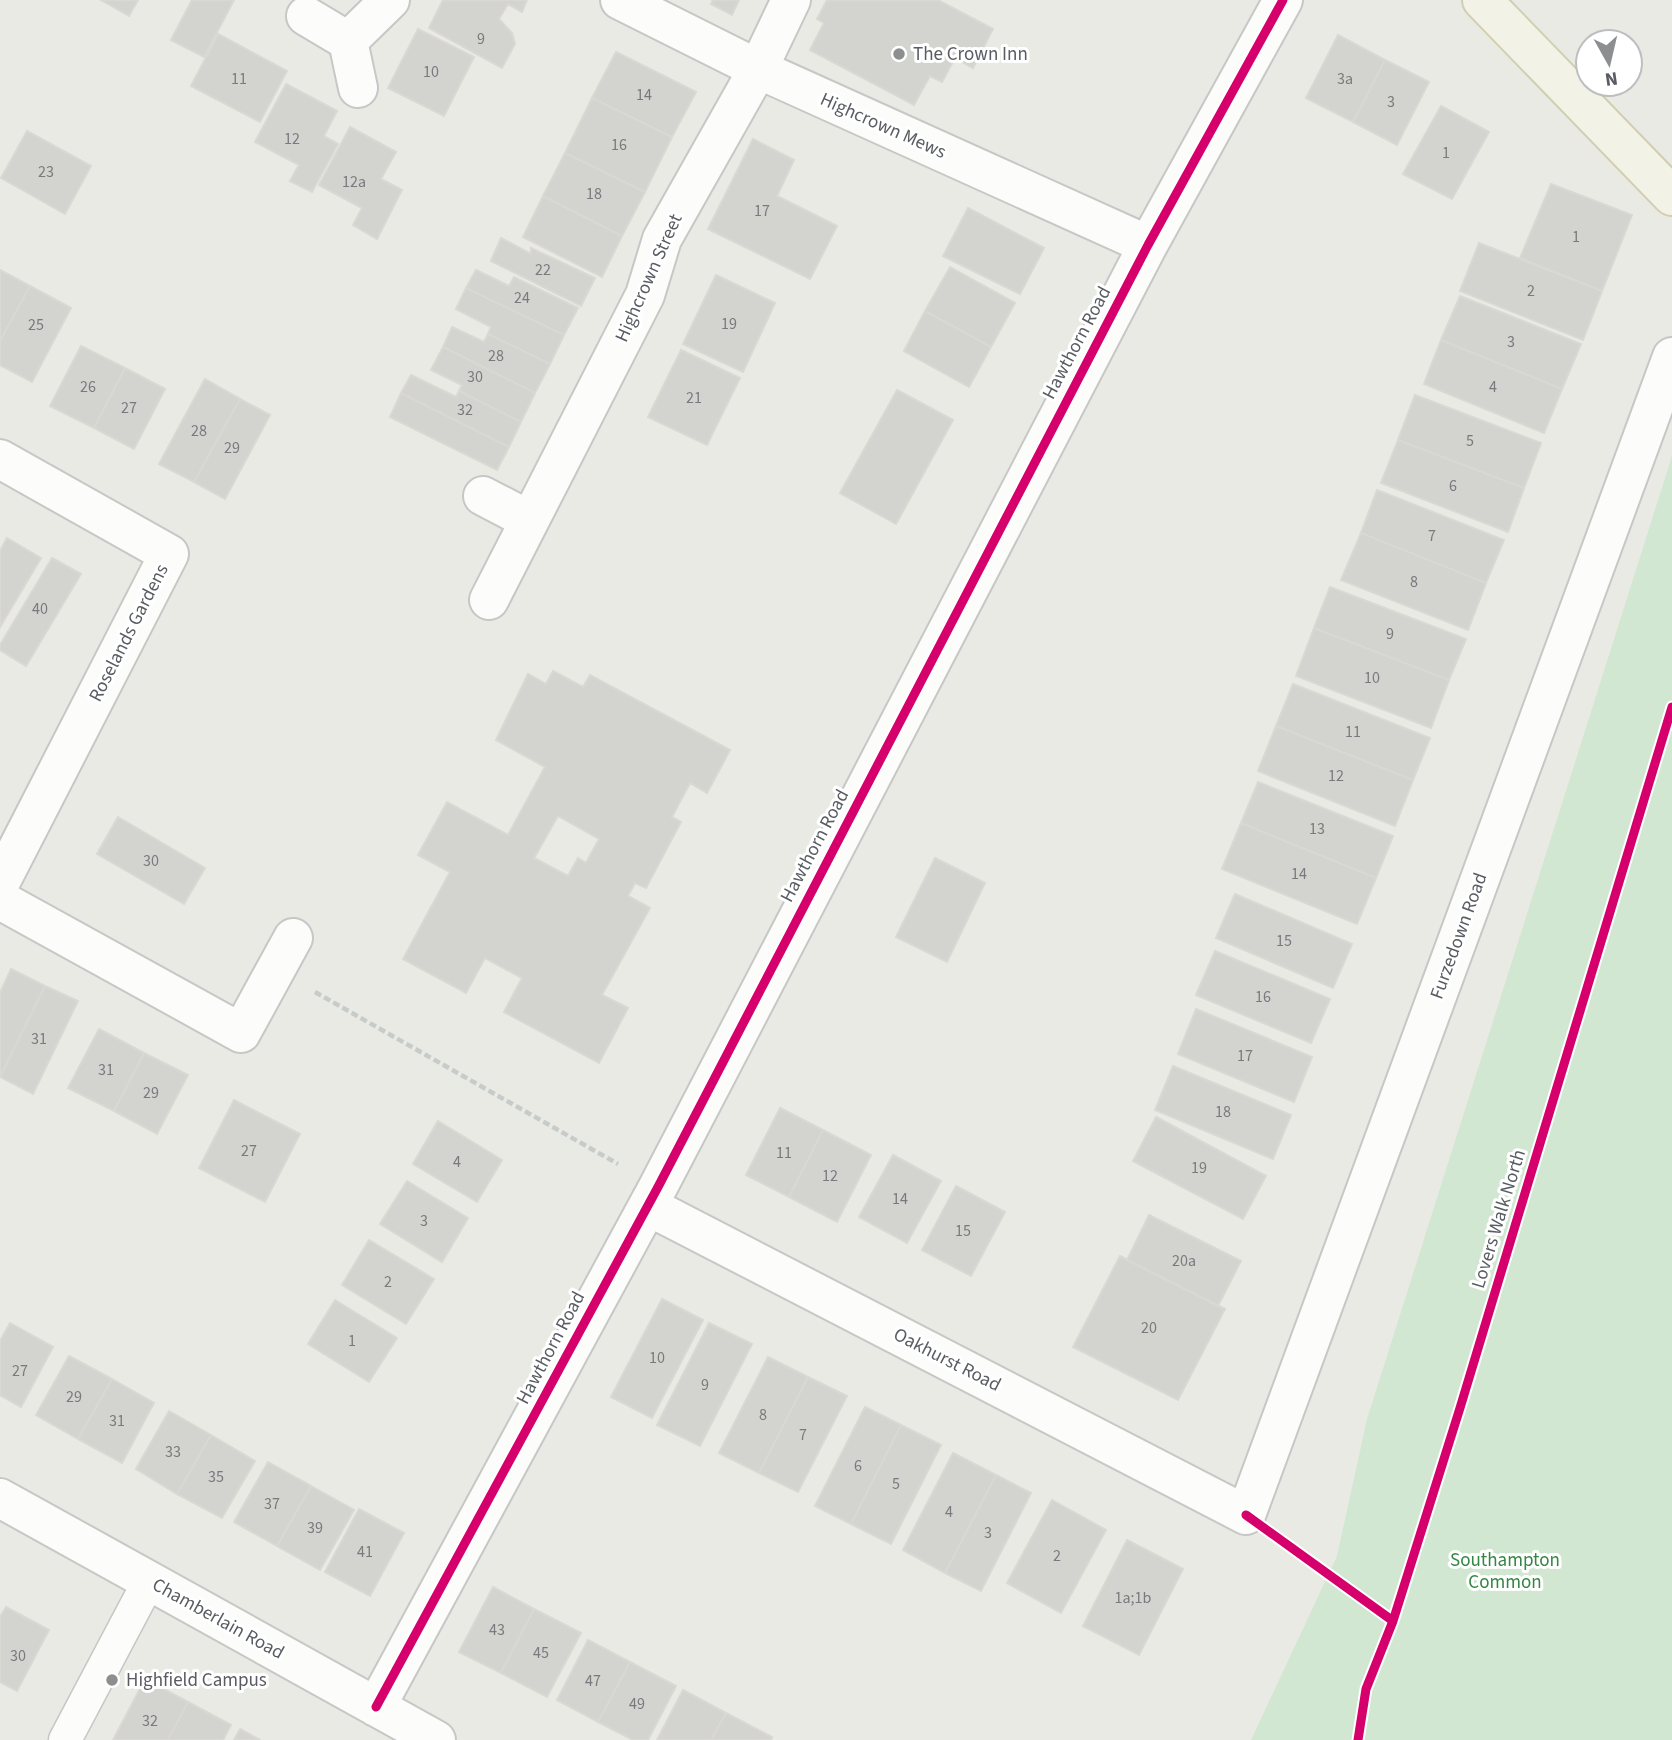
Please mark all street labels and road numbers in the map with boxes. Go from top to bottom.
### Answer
street label: Highcrown Mews [816,86,950,166]
street label: Highcrown Street [609,209,690,346]
street label: Hawthorn Road [1036,282,1118,404]
street label: Roselands Gardens [83,559,175,707]
street label: Hawthorn Road [774,785,856,907]
street label: Furzedown Road [1424,869,1494,1003]
street label: Lovers Walk North [1465,1146,1533,1292]
street label: Hawthorn Road [510,1287,592,1409]
street label: Oakhurst Road [889,1321,1005,1399]
street label: Chamberlain Road [147,1572,289,1666]

